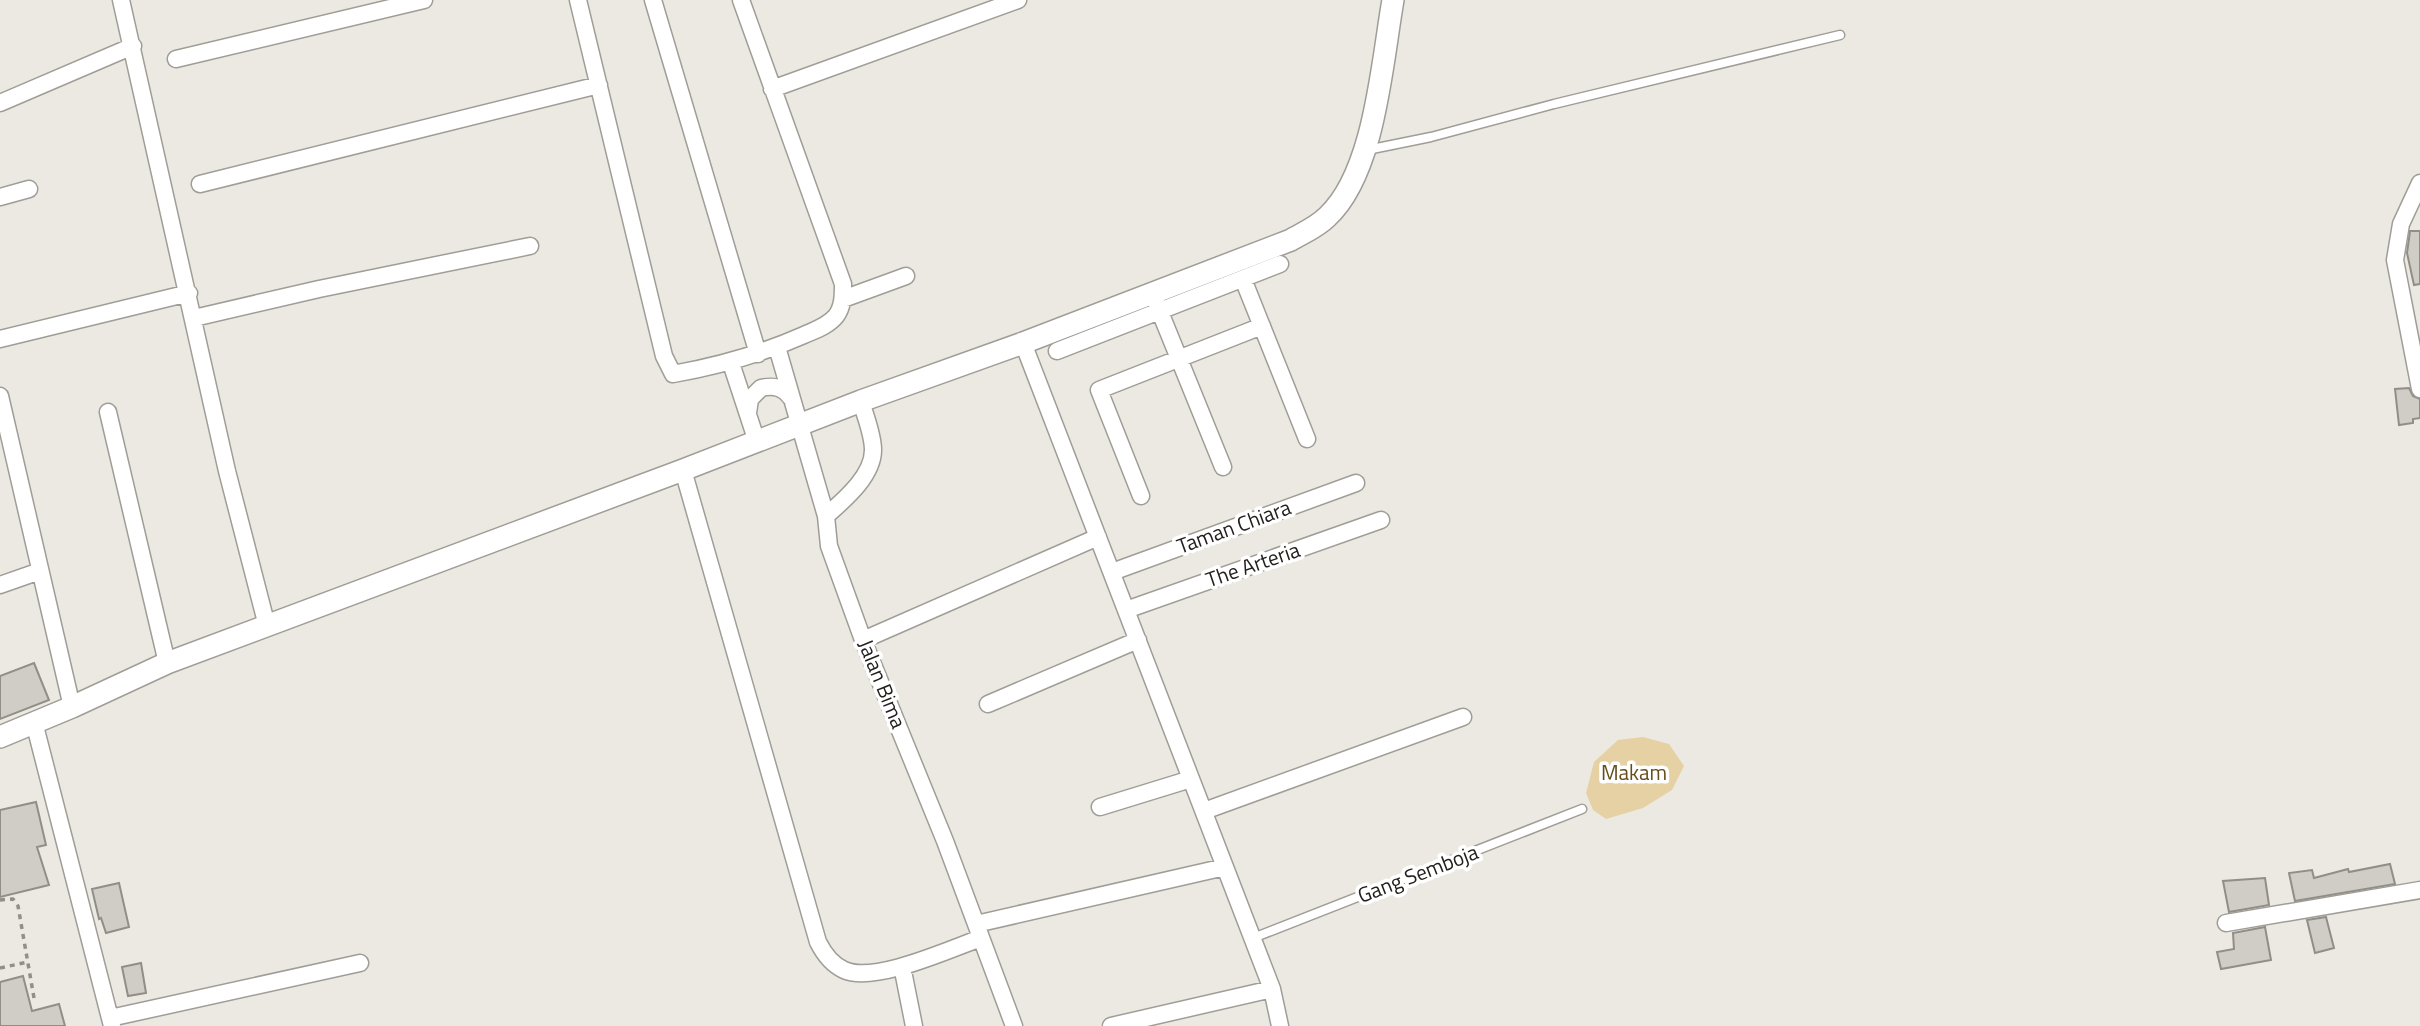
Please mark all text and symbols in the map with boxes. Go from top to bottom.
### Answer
street label: Taman Chiara [1172,490,1296,561]
street label: The Arteria [1201,533,1305,595]
street label: Jalan Bima [851,634,915,733]
park label: Makam [1601,756,1667,788]
street label: Gang Semboja [1353,835,1483,911]

